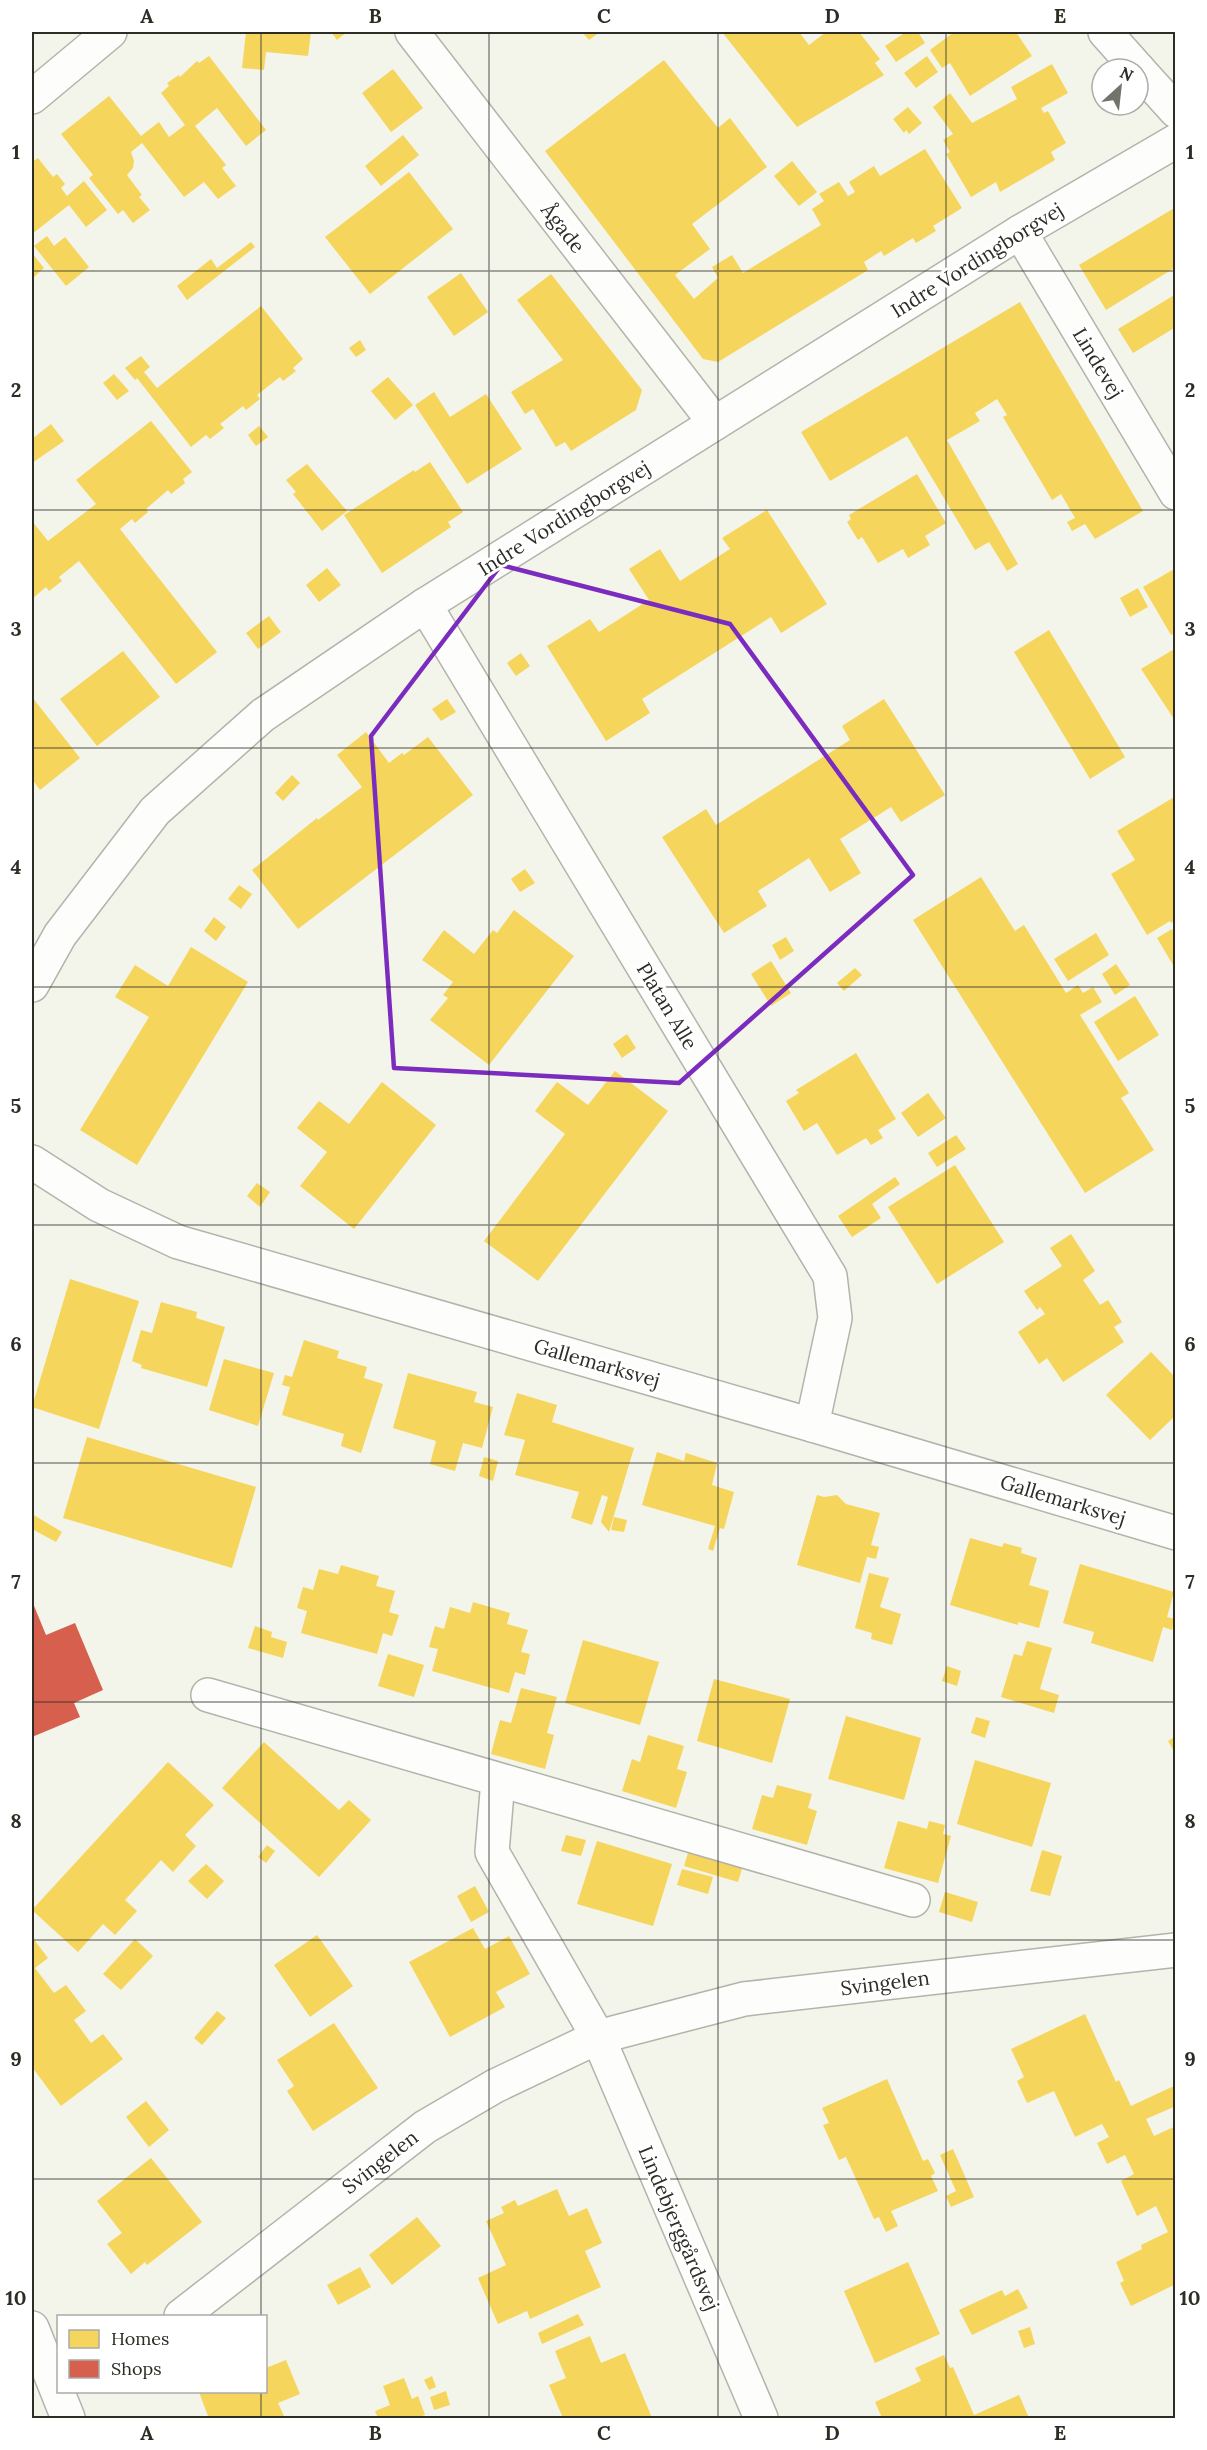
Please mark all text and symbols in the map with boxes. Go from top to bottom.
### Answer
text: A [140,3,154,28]
text: B [368,3,382,28]
text: C [597,3,611,28]
text: D [824,3,840,28]
text: E [1054,3,1066,28]
north arrow [1090,57,1150,117]
text: N [1117,62,1137,85]
text: 1 [12,139,20,164]
text: 1 [1186,139,1194,164]
street label: Indre Vordingborgvej [886,196,1067,323]
street label: Ågade [535,197,591,258]
street label: Lindevej [1068,323,1129,403]
text: 2 [11,377,21,402]
text: 2 [1185,377,1195,402]
street label: Indre Vordingborgvej [473,454,654,581]
text: 3 [10,616,22,641]
text: 3 [1184,616,1196,641]
text: 4 [11,854,22,879]
text: 4 [1185,854,1196,879]
street label: Platan Alle [632,958,703,1054]
text: 5 [11,1093,22,1118]
text: 5 [1185,1093,1196,1118]
text: 6 [10,1331,22,1356]
text: 6 [1184,1331,1196,1356]
street label: Gallemarksvej [531,1333,663,1392]
street label: Gallemarksvej [997,1469,1129,1530]
text: 7 [11,1569,21,1594]
text: 7 [1185,1569,1195,1594]
text: 8 [10,1808,22,1833]
text: 8 [1184,1808,1196,1833]
street label: Svingelen [839,1965,931,2000]
text: 9 [10,2046,22,2071]
text: 9 [1184,2046,1196,2071]
street label: Svingelen [337,2124,423,2199]
street label: Lindebjerggårdsvej [633,2142,725,2314]
text: 10 [6,2285,26,2310]
text: 10 [1180,2285,1200,2310]
legend [57,2315,267,2393]
text: Homes [111,2327,169,2350]
text: Shops [111,2357,162,2380]
text: A [140,2420,154,2445]
text: B [368,2420,382,2445]
text: C [597,2420,611,2445]
text: D [824,2420,840,2445]
text: E [1054,2420,1066,2445]

